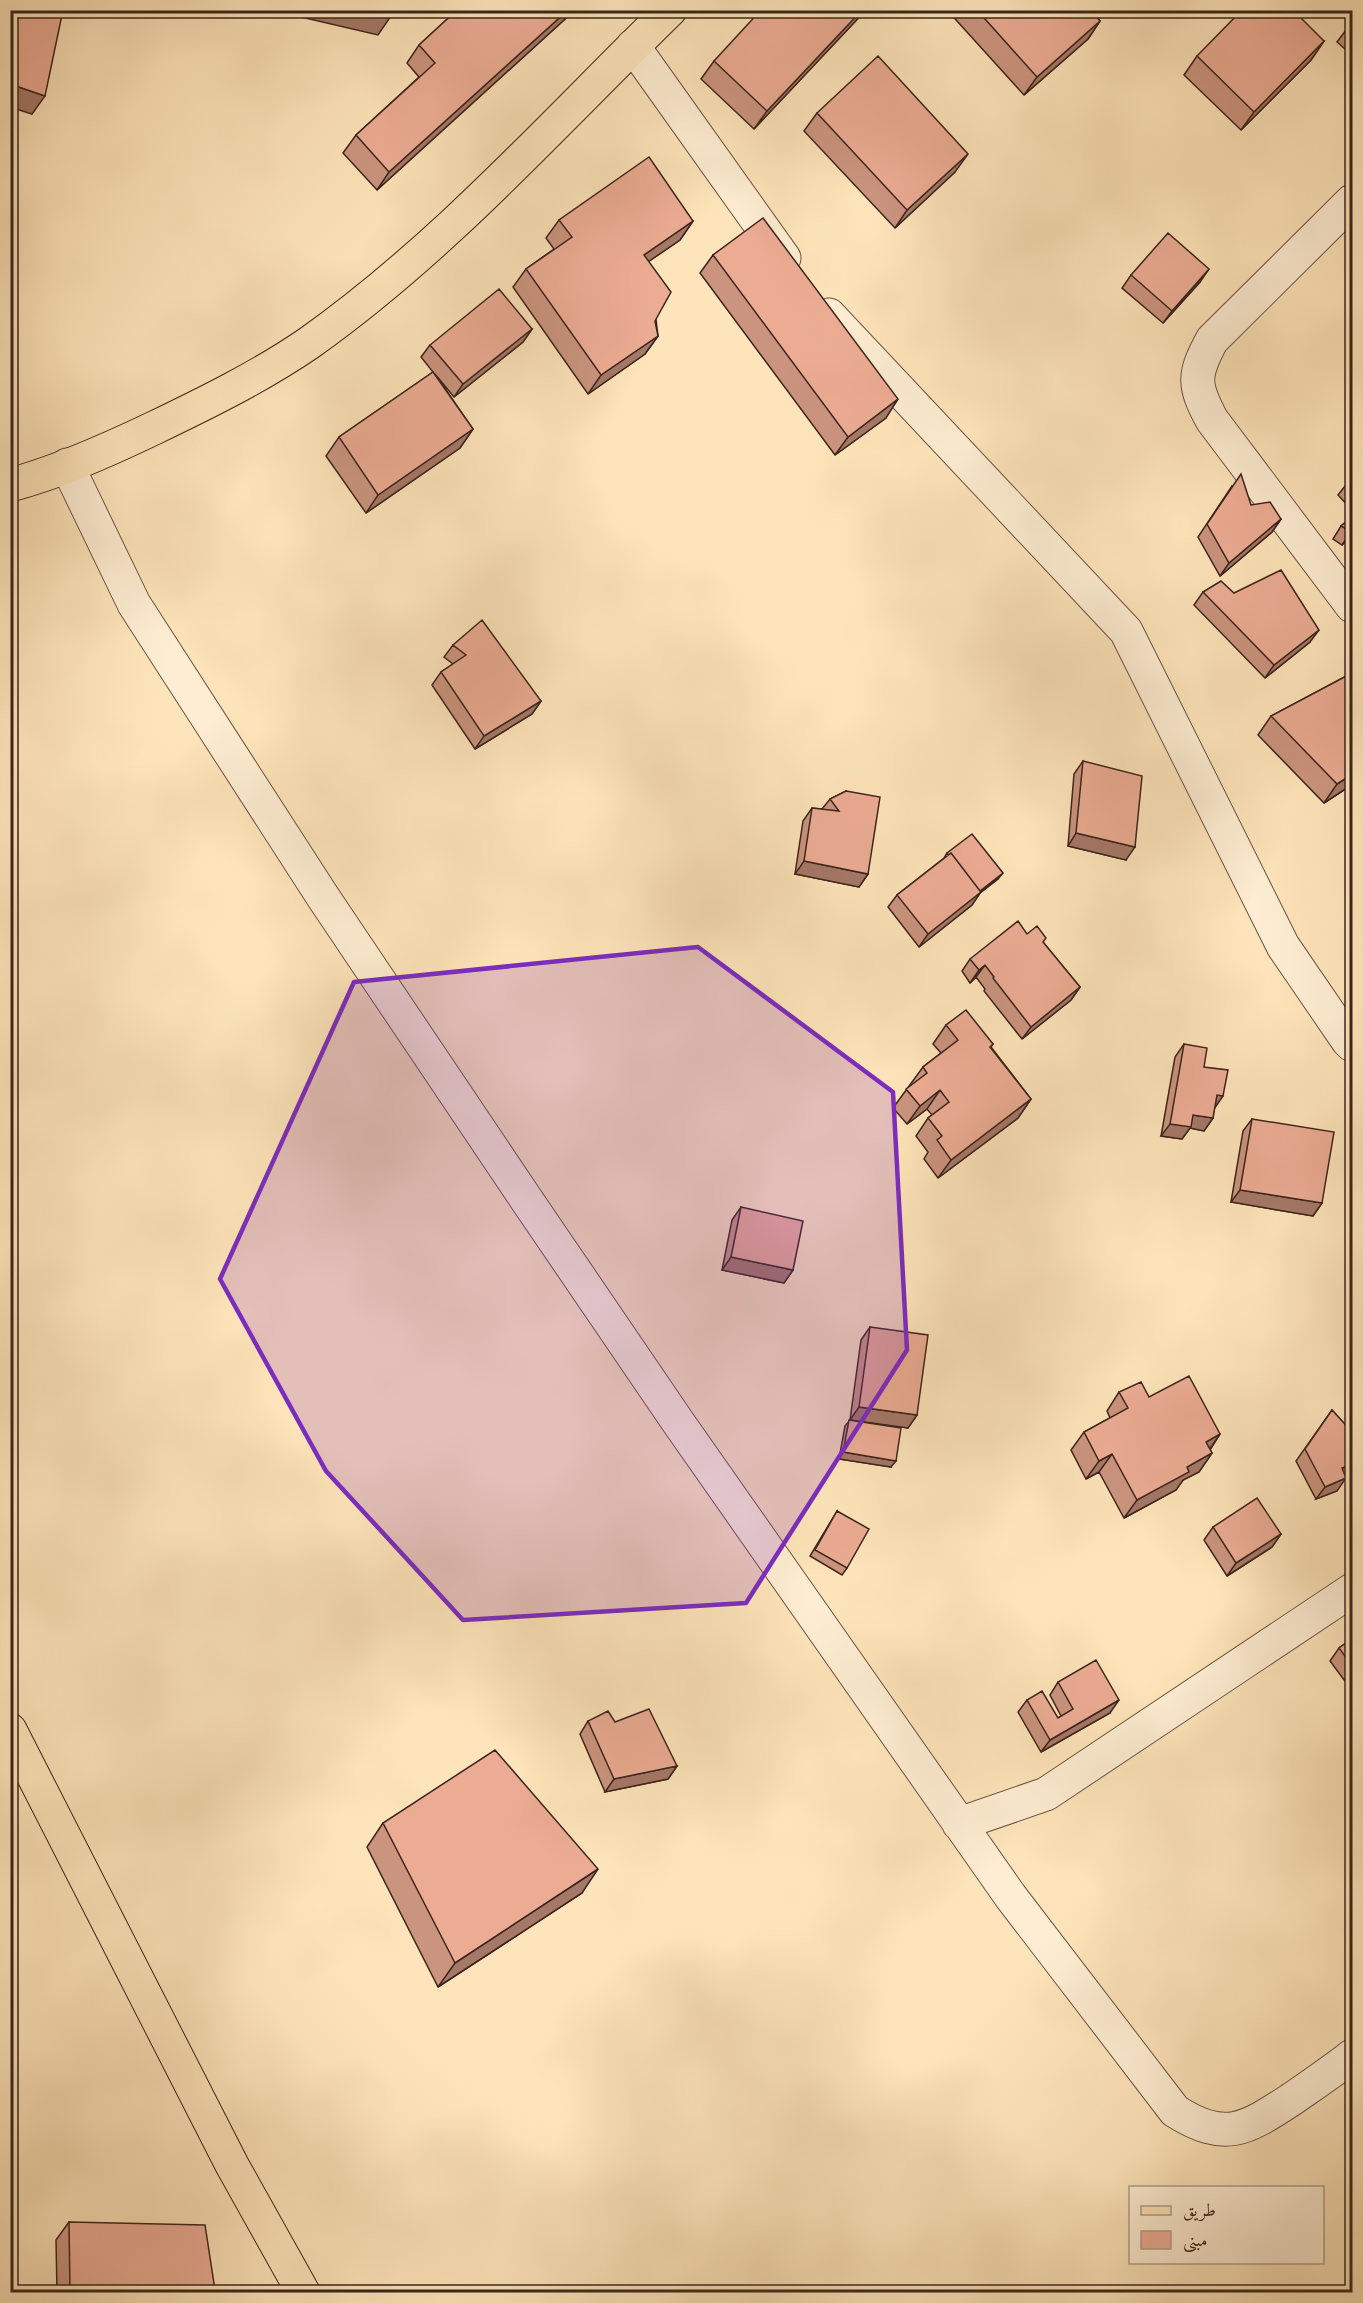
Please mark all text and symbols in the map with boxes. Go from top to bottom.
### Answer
legend [1129,2186,1324,2264]
text: طريق [1183,2199,1216,2224]
text: مبنى [1183,2229,1208,2254]

